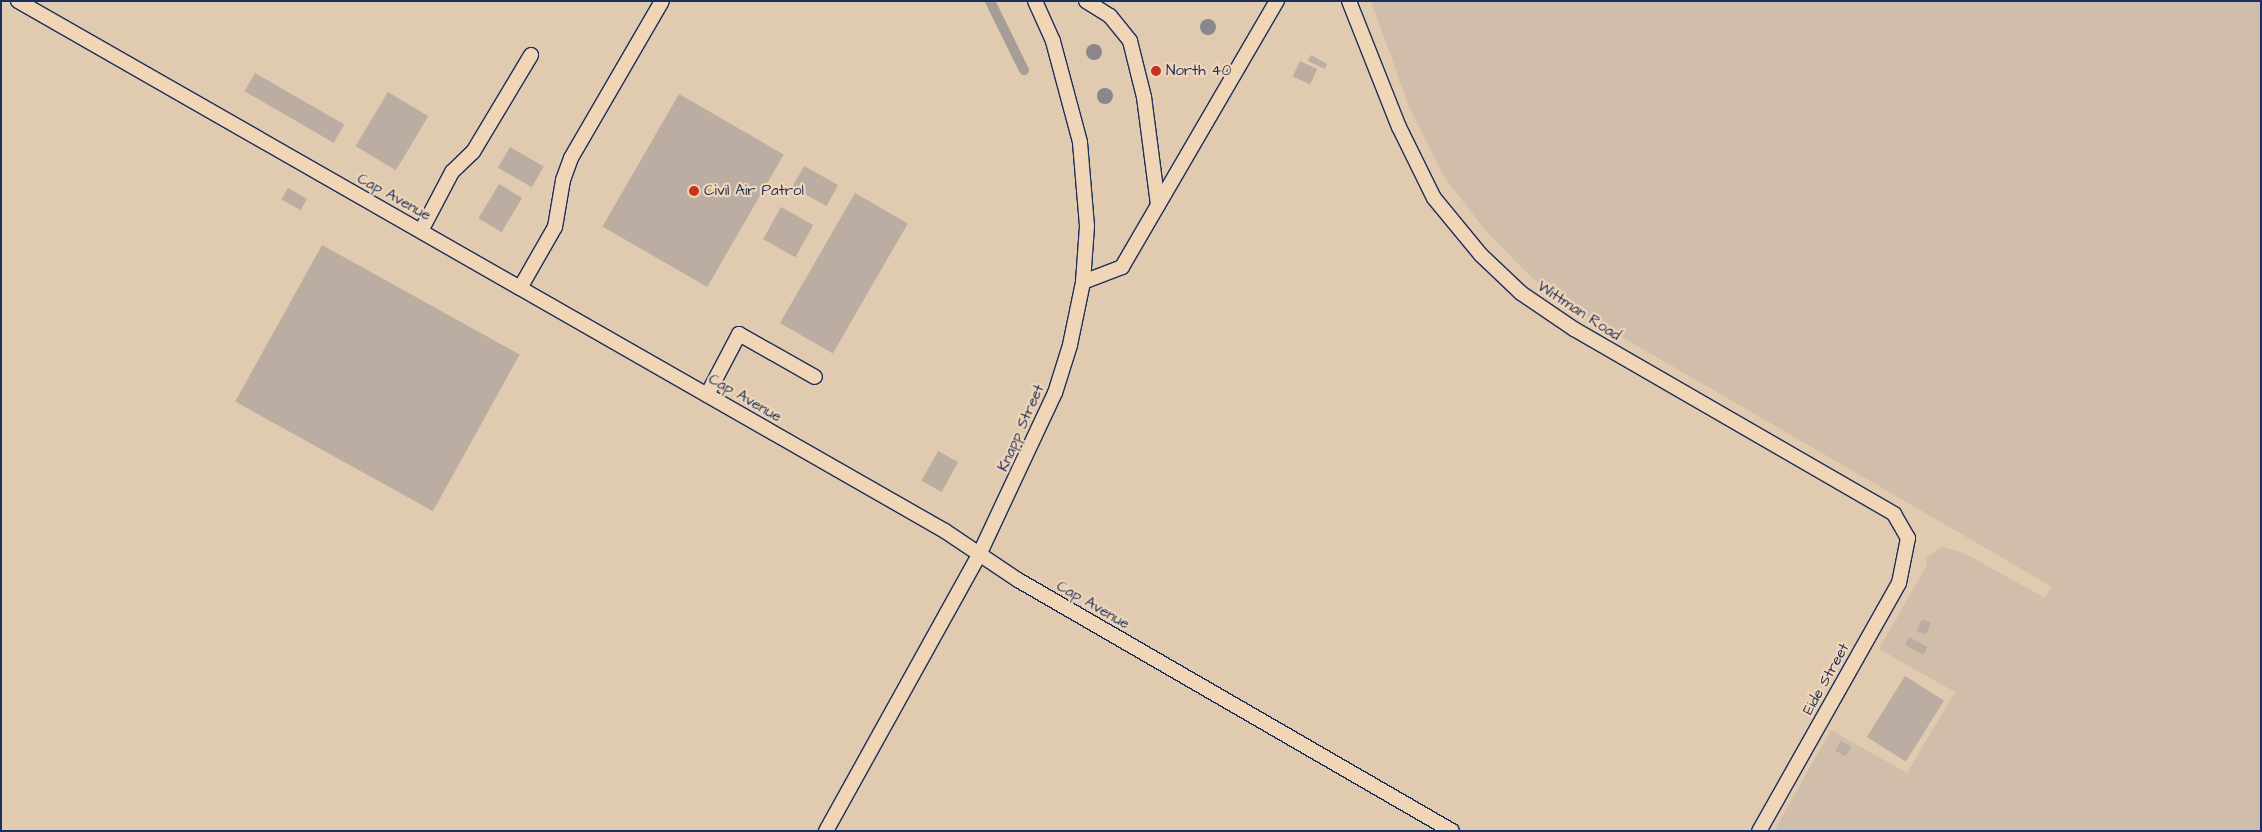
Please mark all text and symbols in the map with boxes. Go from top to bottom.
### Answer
place label: North 40 [1166,62,1231,80]
marker: North 40 [1150,65,1162,77]
street label: Cap Avenue [354,169,434,225]
place label: Civil Air Patrol [704,182,804,200]
marker: Civil Air Patrol [688,185,700,197]
street label: Wittman Road [1534,277,1624,345]
street label: Cap Avenue [705,370,785,426]
street label: Knapp Street [994,382,1048,474]
street label: Cap Avenue [1053,577,1133,633]
street label: Eide Street [1799,640,1853,718]

